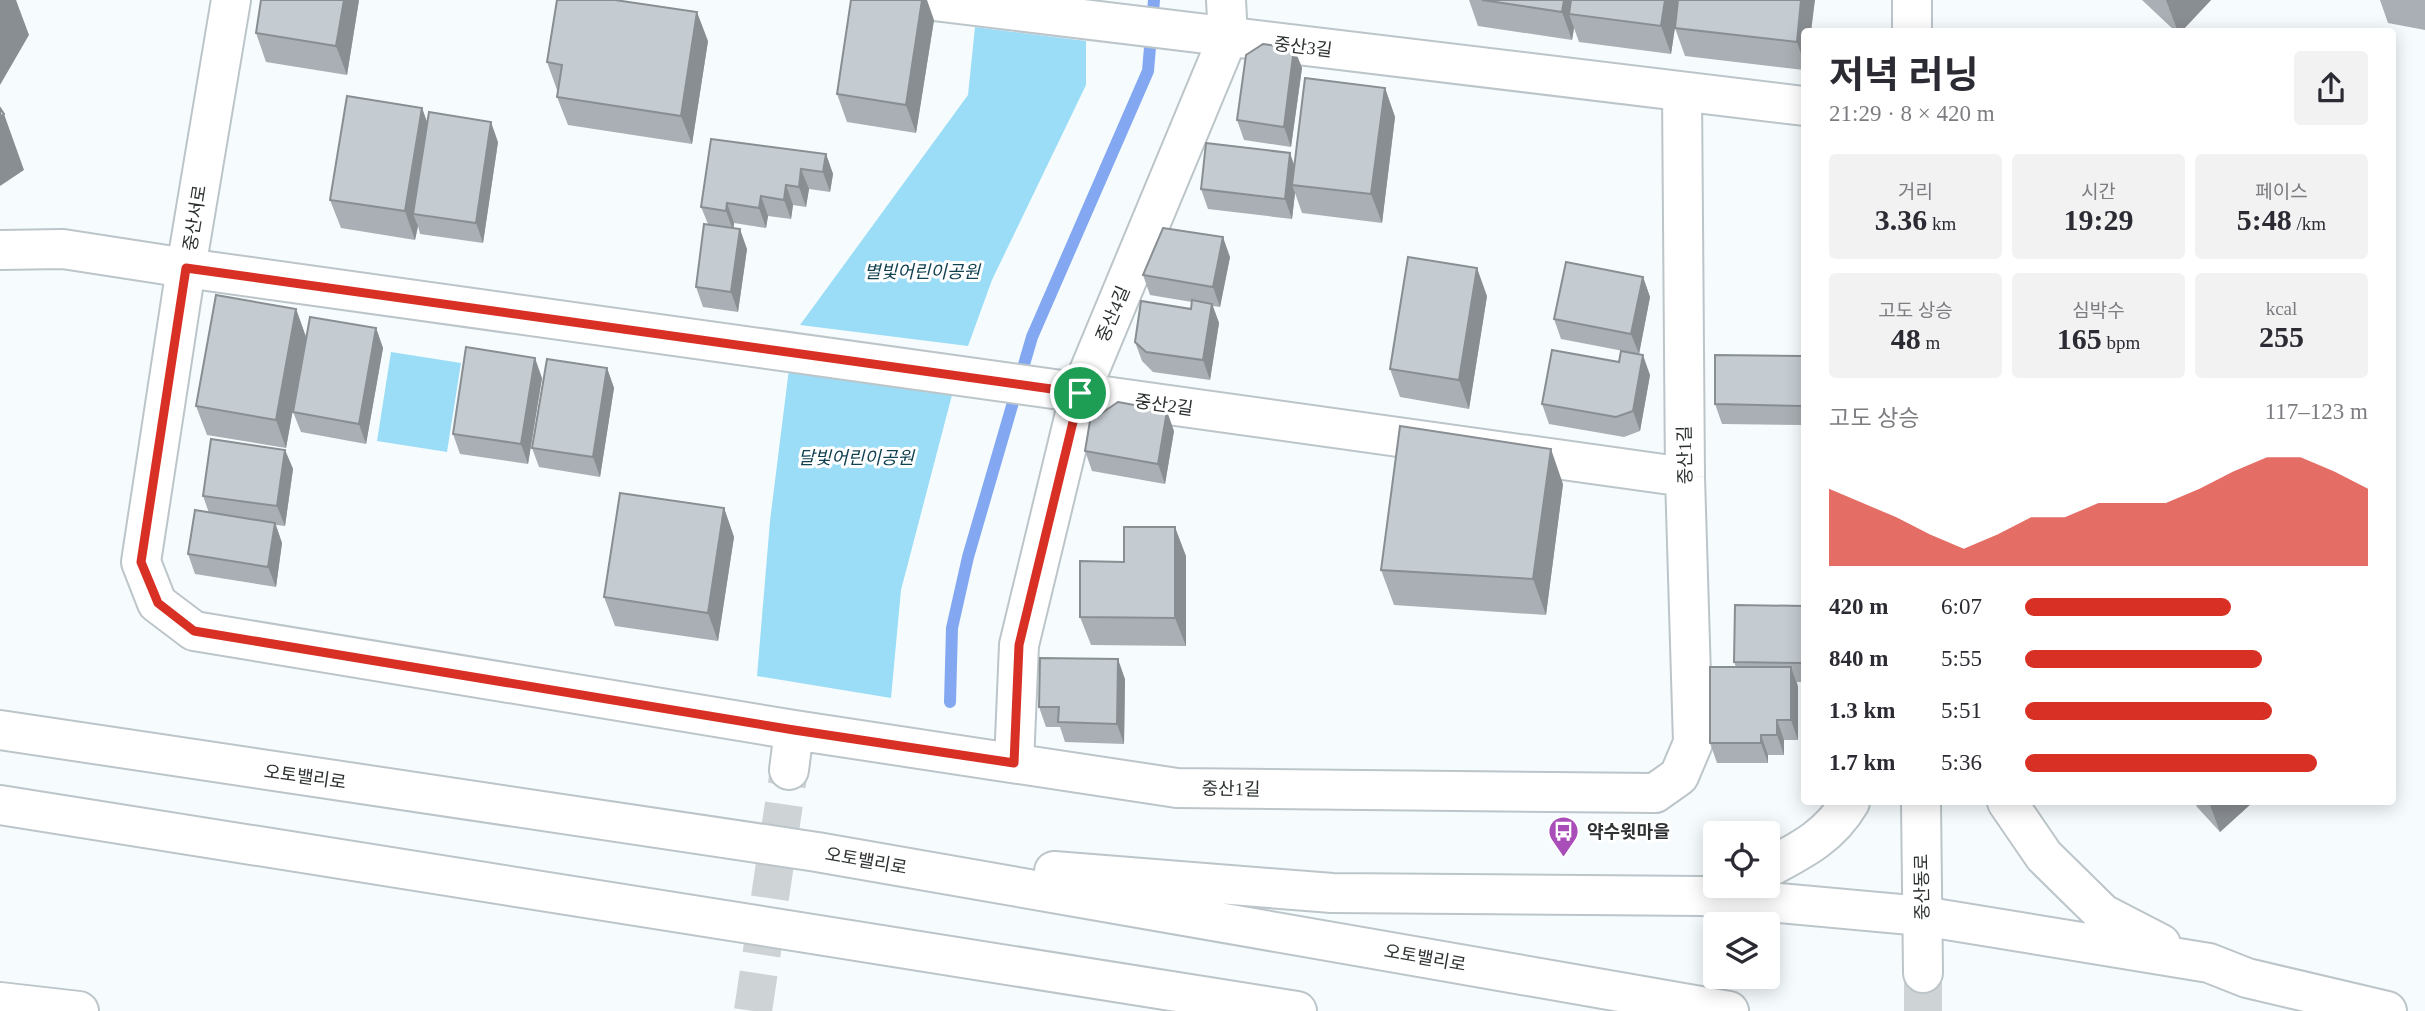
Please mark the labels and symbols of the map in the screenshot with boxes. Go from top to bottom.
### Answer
street label: 중산3길 [1273,33,1333,61]
street label: 중산서로 [180,184,210,252]
park label: 별빛어린이공원 [864,262,981,282]
street label: 중산4길 [1092,283,1134,345]
pin [1050,363,1110,423]
street label: 중산2길 [1134,391,1194,419]
street label: 중산1길 [1674,425,1696,485]
park label: 달빛어린이공원 [798,448,915,468]
street label: 오토밸리로 [263,761,347,793]
street label: 중산1길 [1201,778,1261,800]
bus stop icon: 약수윗마을 [1547,815,1581,859]
place label: 약수윗마을 [1587,822,1670,842]
street label: 오토밸리로 [823,844,909,878]
street label: 중산동로 [1911,854,1933,920]
street label: 오토밸리로 [1382,941,1468,975]

